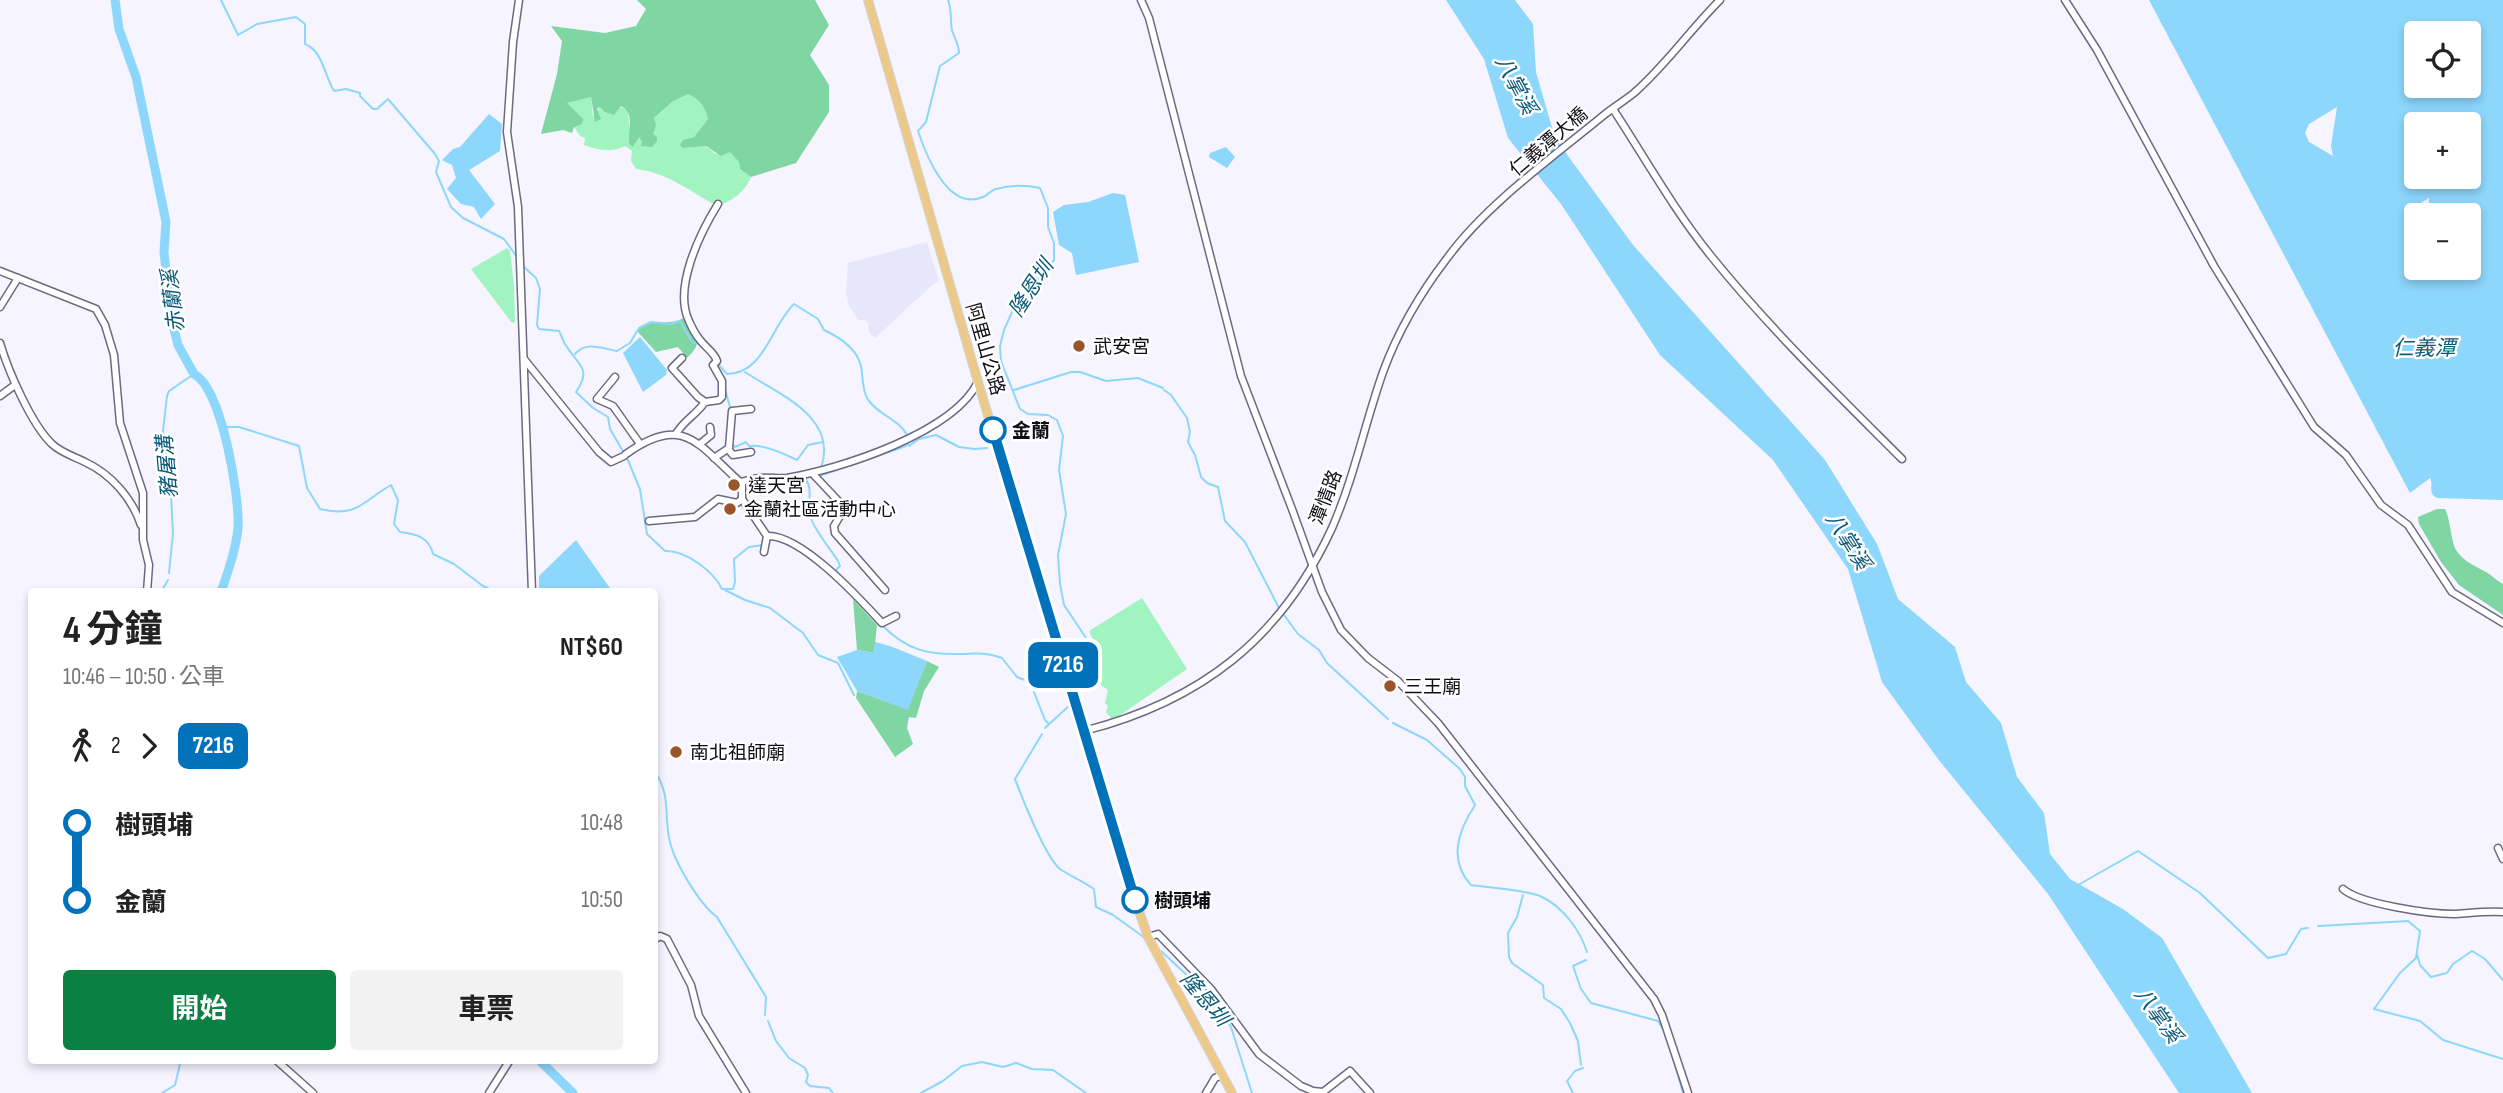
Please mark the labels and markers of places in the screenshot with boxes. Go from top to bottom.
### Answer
place label: 武安宮 [1093,336,1150,359]
marker: 武安宮 [1071,338,1087,354]
marker: 金蘭 [980,417,1006,443]
place label: 金蘭 [1012,420,1050,443]
place label: 達天宮 [748,475,805,498]
marker: 達天宮 [726,477,742,493]
place label: 金蘭社區活動中心 [744,499,896,522]
marker: 金蘭社區活動中心 [722,501,738,517]
place label: 三王廟 [1404,676,1461,699]
marker: 三王廟 [1382,678,1398,694]
place label: 南北祖師廟 [690,742,785,765]
marker: 南北祖師廟 [668,744,684,760]
marker: 樹頭埔 [1122,887,1148,913]
place label: 樹頭埔 [1154,890,1211,913]

